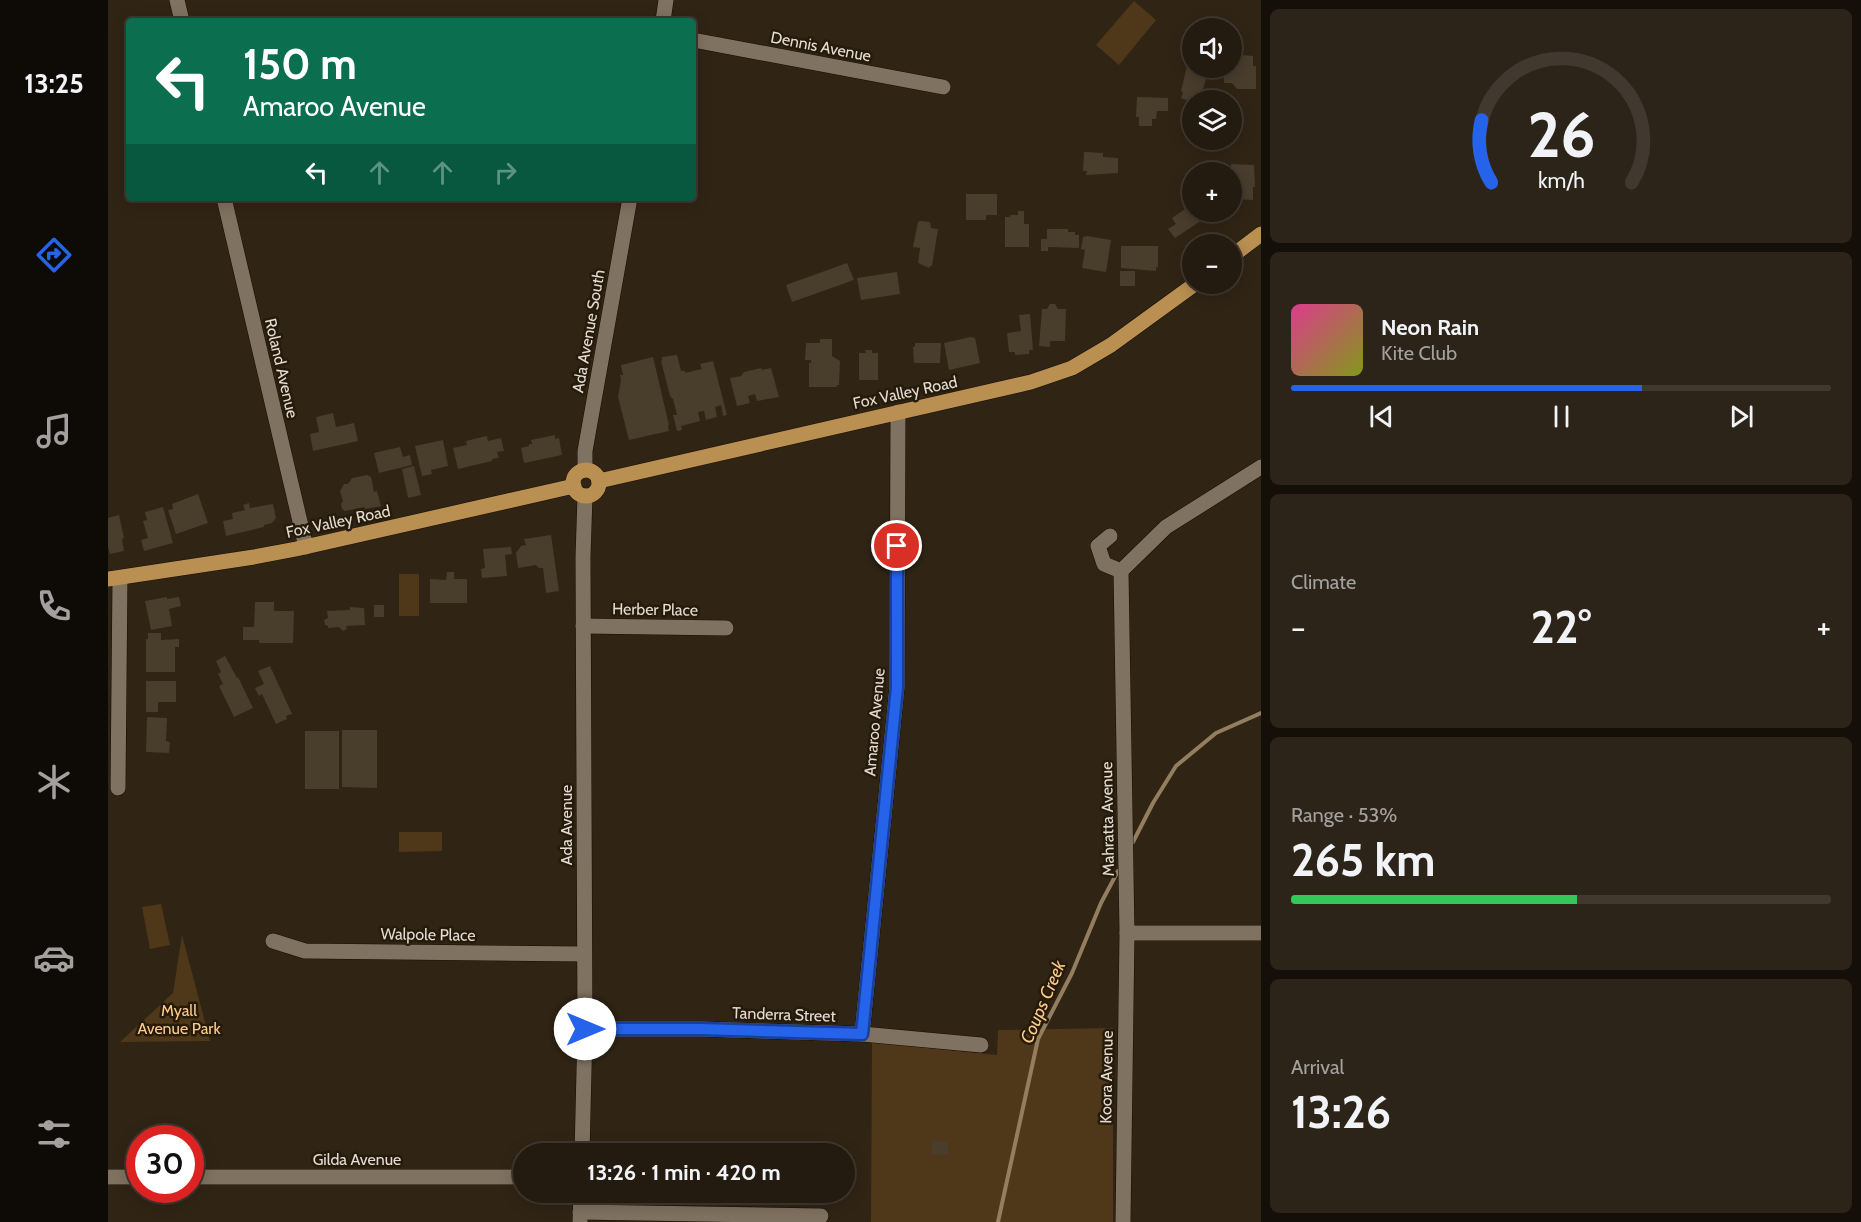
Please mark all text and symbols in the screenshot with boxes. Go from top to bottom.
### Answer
map controls [1182,18,1242,294]
button: sound [1182,18,1242,78]
street label: Dennis Avenue [769,27,873,66]
text: 150 m [243,38,357,90]
icon: left [144,42,222,120]
text: 13:25 [24,67,84,100]
text: Amaroo Avenue [243,90,426,123]
button: layers [1182,90,1242,150]
text: 26 [1527,97,1595,173]
icon: left [300,156,333,189]
icon: ahead [363,156,396,189]
icon: ahead [426,156,459,189]
icon: right [489,156,522,189]
button: + [1182,162,1242,222]
text: km/h [1538,167,1584,193]
icon: directions [33,234,75,276]
button: − [1182,234,1242,294]
street label: Ada Avenue South [568,268,609,394]
text: Neon Rain [1381,314,1479,341]
street label: Roland Avenue [261,316,302,420]
text: Kite Club [1381,341,1457,365]
street label: Fox Valley Road [851,372,959,413]
icon: previous [1365,400,1398,433]
icon: pause [1545,400,1578,433]
icon: next [1725,400,1758,433]
icon: music [33,410,75,452]
street label: Fox Valley Road [284,501,392,542]
pin [871,520,922,571]
icon: arrive [880,529,913,562]
text: Climate [1291,570,1356,594]
icon: phone [33,585,75,627]
street label: Herber Place [612,599,698,620]
text: 22° [1531,600,1591,654]
text: − [1291,607,1306,647]
text: + [1816,607,1831,647]
street label: Amaroo Avenue [860,667,889,777]
icon: climate [33,761,75,803]
street label: Mahratta Avenue [1097,762,1118,876]
street label: Ada Avenue [557,785,576,865]
text: Range · 53% [1291,803,1397,827]
text: 265 km [1291,833,1435,887]
street label: Walpole Place [380,924,476,945]
icon: car [33,937,75,979]
water label: Coups Creek [1016,956,1071,1047]
position arrow [553,997,617,1061]
park label: Myall Avenue Park [137,1001,221,1038]
street label: Tanderra Street [732,1003,837,1026]
street label: Koora Avenue [1096,1030,1117,1124]
text: Arrival [1291,1055,1344,1079]
text: 13:26 [1291,1085,1391,1139]
icon: filters [33,1113,75,1155]
speed limit sign: 30 [126,1125,204,1203]
street label: Gilda Avenue [313,1150,401,1169]
text: 13:26 · 1 min · 420 m [587,1159,781,1186]

